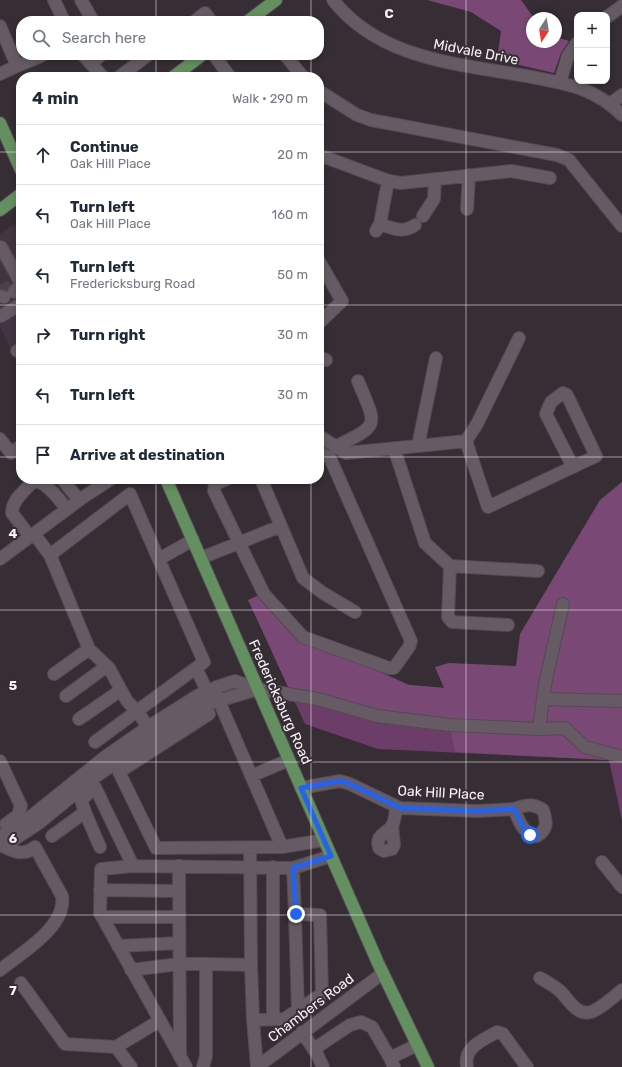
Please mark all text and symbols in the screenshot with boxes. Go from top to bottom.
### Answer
text: C [384,6,394,21]
north arrow [526,12,562,48]
map controls [574,12,610,84]
button: + [574,12,610,48]
search box [16,16,324,60]
icon: search [30,27,52,49]
text: Search here [62,29,146,47]
street label: Midvale Drive [432,35,520,69]
button: − [574,48,610,84]
text: 4 min [32,88,79,108]
text: Walk · 290 m [232,91,308,106]
text: Continue [70,138,139,156]
icon: ahead [32,144,54,166]
text: 20 m [277,147,308,162]
text: Oak Hill Place [70,156,151,171]
text: Turn left [70,198,135,216]
icon: left [32,204,54,226]
text: 160 m [272,207,308,222]
text: Oak Hill Place [70,216,151,231]
text: Turn left [70,258,135,276]
icon: left [32,264,54,286]
text: 50 m [277,267,308,282]
text: Fredericksburg Road [70,276,195,291]
icon: right [32,324,54,346]
text: Turn right [70,326,145,344]
text: 30 m [277,327,308,342]
icon: left [32,384,54,406]
text: Turn left [70,386,135,404]
text: 30 m [277,387,308,402]
icon: arrive [32,444,54,466]
text: Arrive at destination [70,446,225,464]
text: 4 [9,526,18,541]
street label: Fredericksburg Road [245,637,315,767]
text: 5 [9,678,17,693]
street label: Oak Hill Place [397,782,485,804]
route start [521,826,539,844]
text: 6 [9,831,18,846]
route end [287,905,305,923]
street label: Chambers Road [265,970,357,1046]
text: 7 [9,983,17,998]

